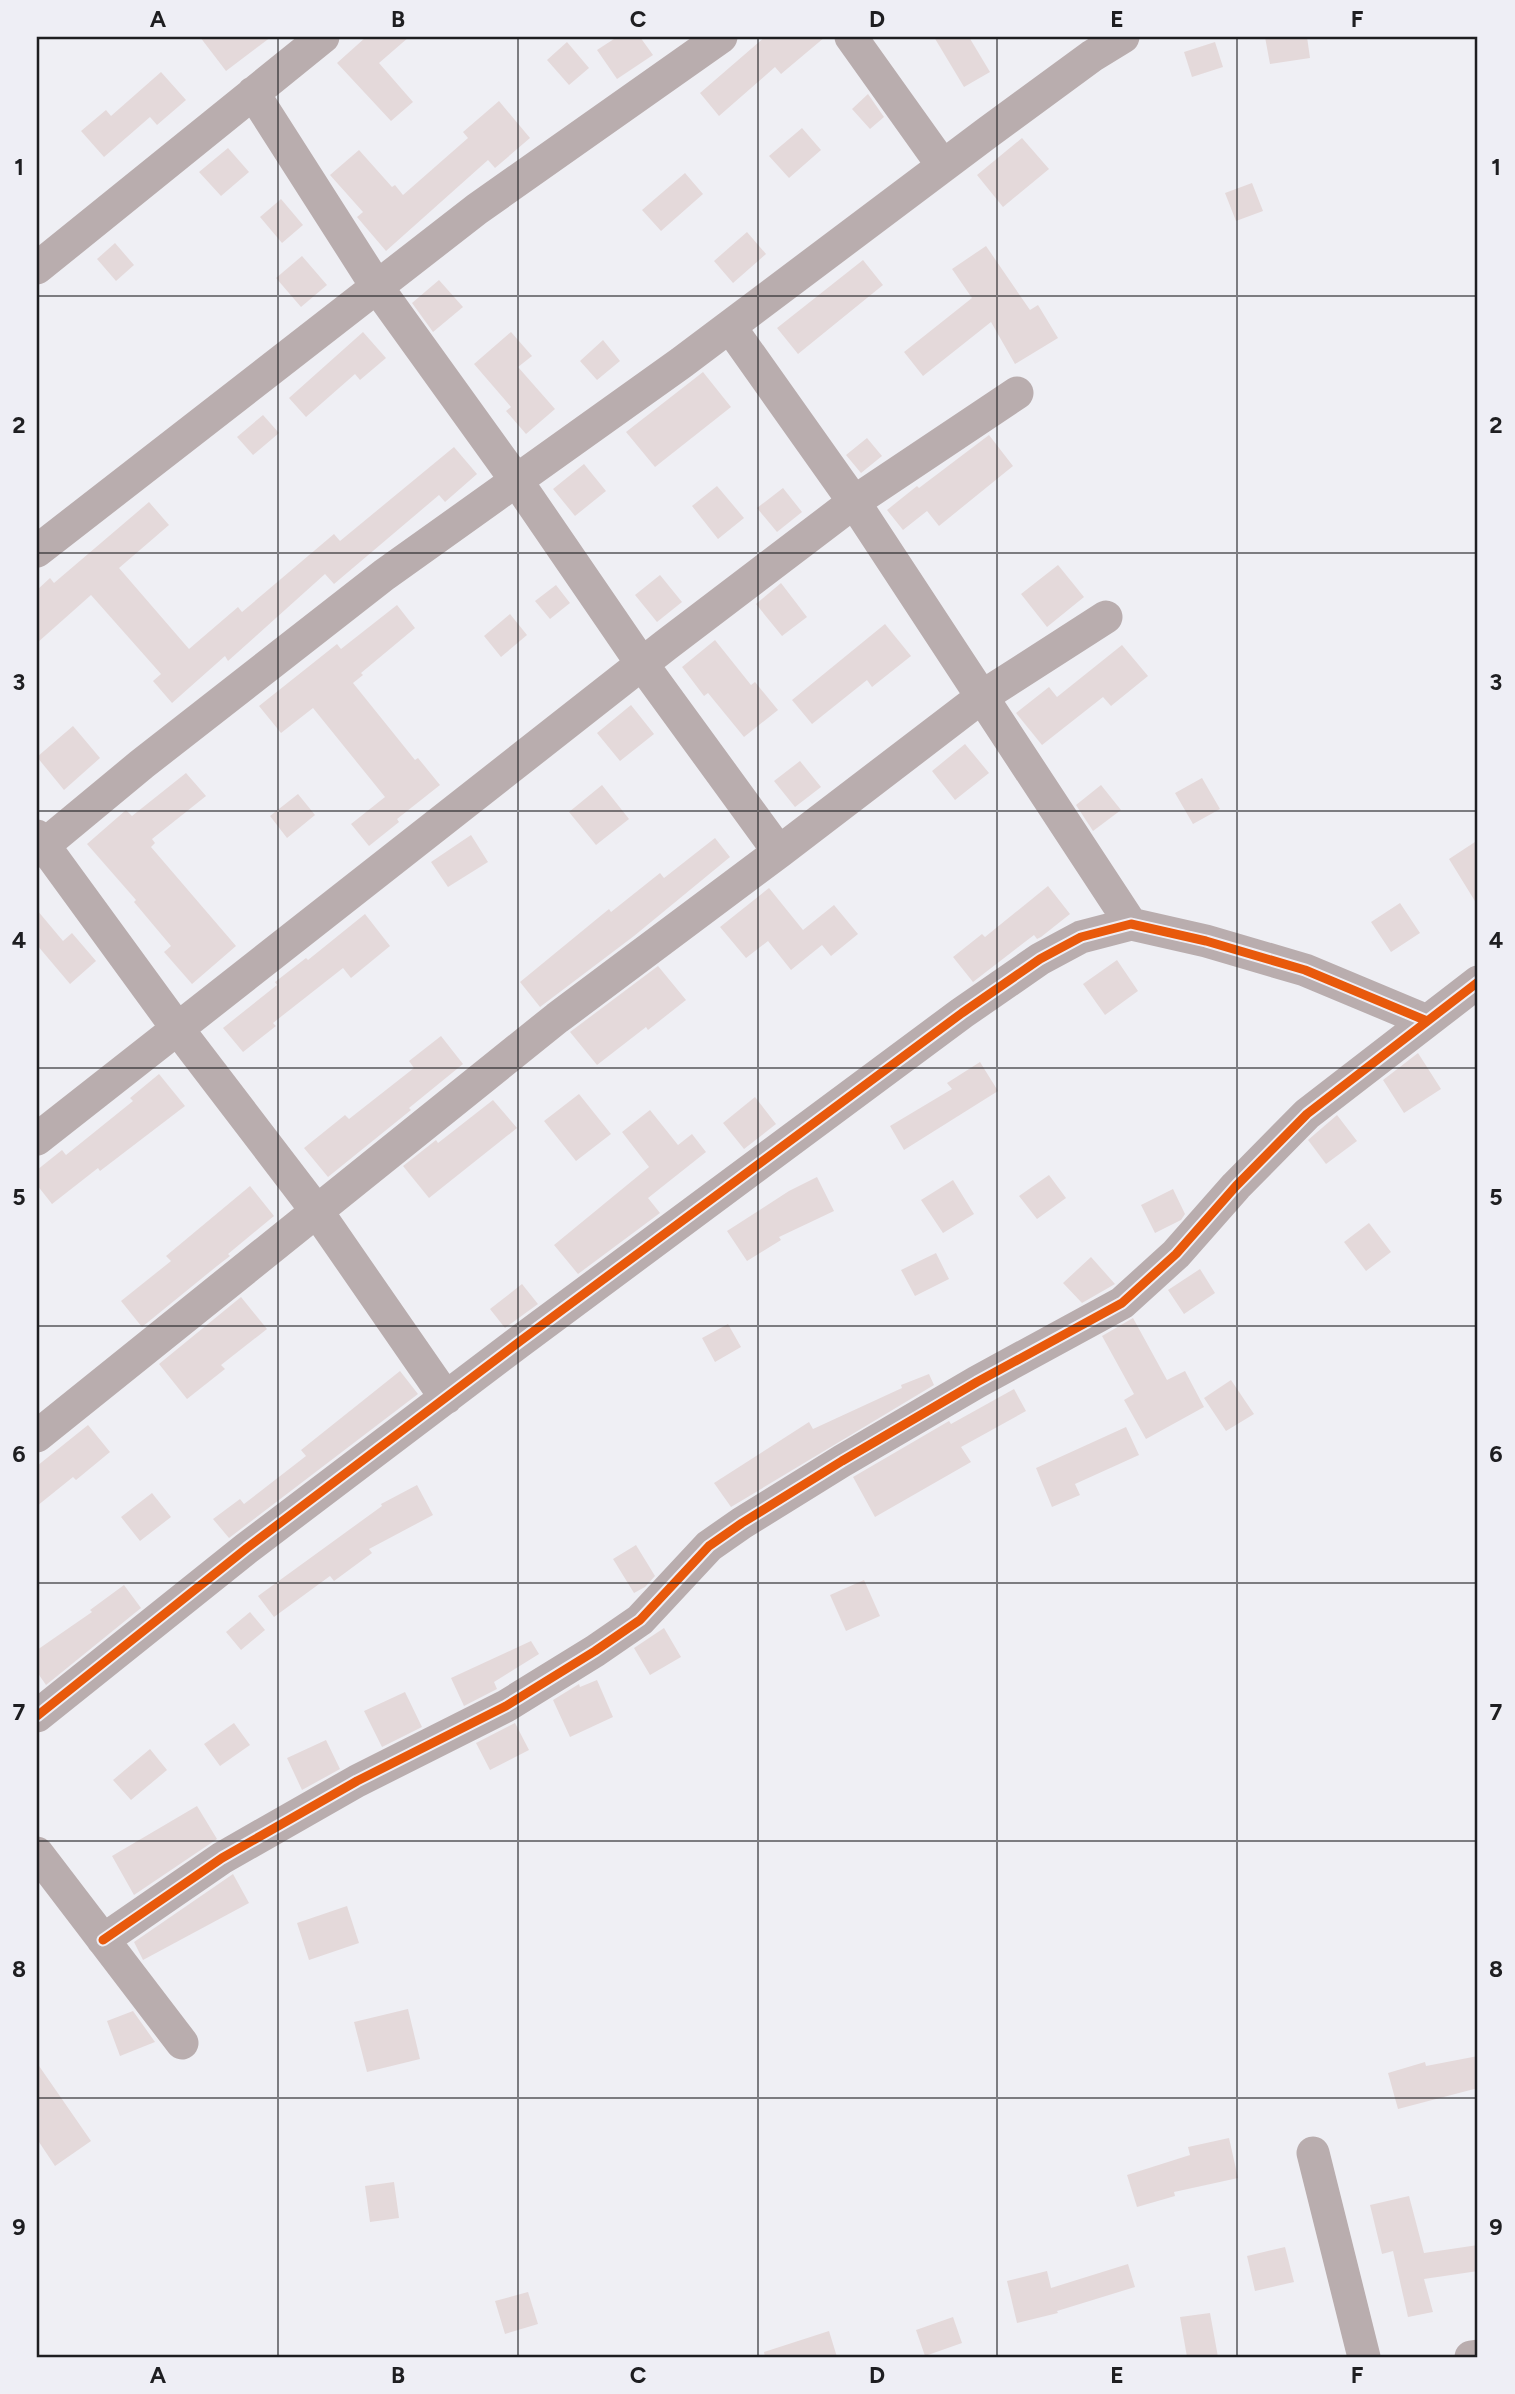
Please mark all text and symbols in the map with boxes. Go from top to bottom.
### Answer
text: A [150,5,167,33]
text: B [391,5,405,33]
text: C [630,5,647,33]
text: D [869,5,885,33]
text: E [1110,5,1124,33]
text: F [1351,5,1364,33]
text: 1 [14,153,24,181]
text: 1 [1491,153,1501,181]
text: 2 [12,411,26,439]
text: 2 [1489,411,1503,439]
text: 3 [13,668,25,696]
text: 3 [1490,668,1502,696]
text: 4 [12,926,26,954]
text: 4 [1489,926,1503,954]
text: 5 [12,1183,26,1211]
text: 5 [1489,1183,1503,1211]
text: 6 [12,1440,26,1468]
text: 6 [1489,1440,1503,1468]
text: 7 [13,1698,26,1726]
text: 7 [1490,1698,1503,1726]
text: 8 [12,1955,26,1983]
text: 8 [1489,1955,1503,1983]
text: 9 [12,2213,26,2241]
text: 9 [1489,2213,1503,2241]
text: A [150,2361,167,2389]
text: B [391,2361,405,2389]
text: C [630,2361,647,2389]
text: D [869,2361,885,2389]
text: E [1110,2361,1124,2389]
text: F [1351,2361,1364,2389]

